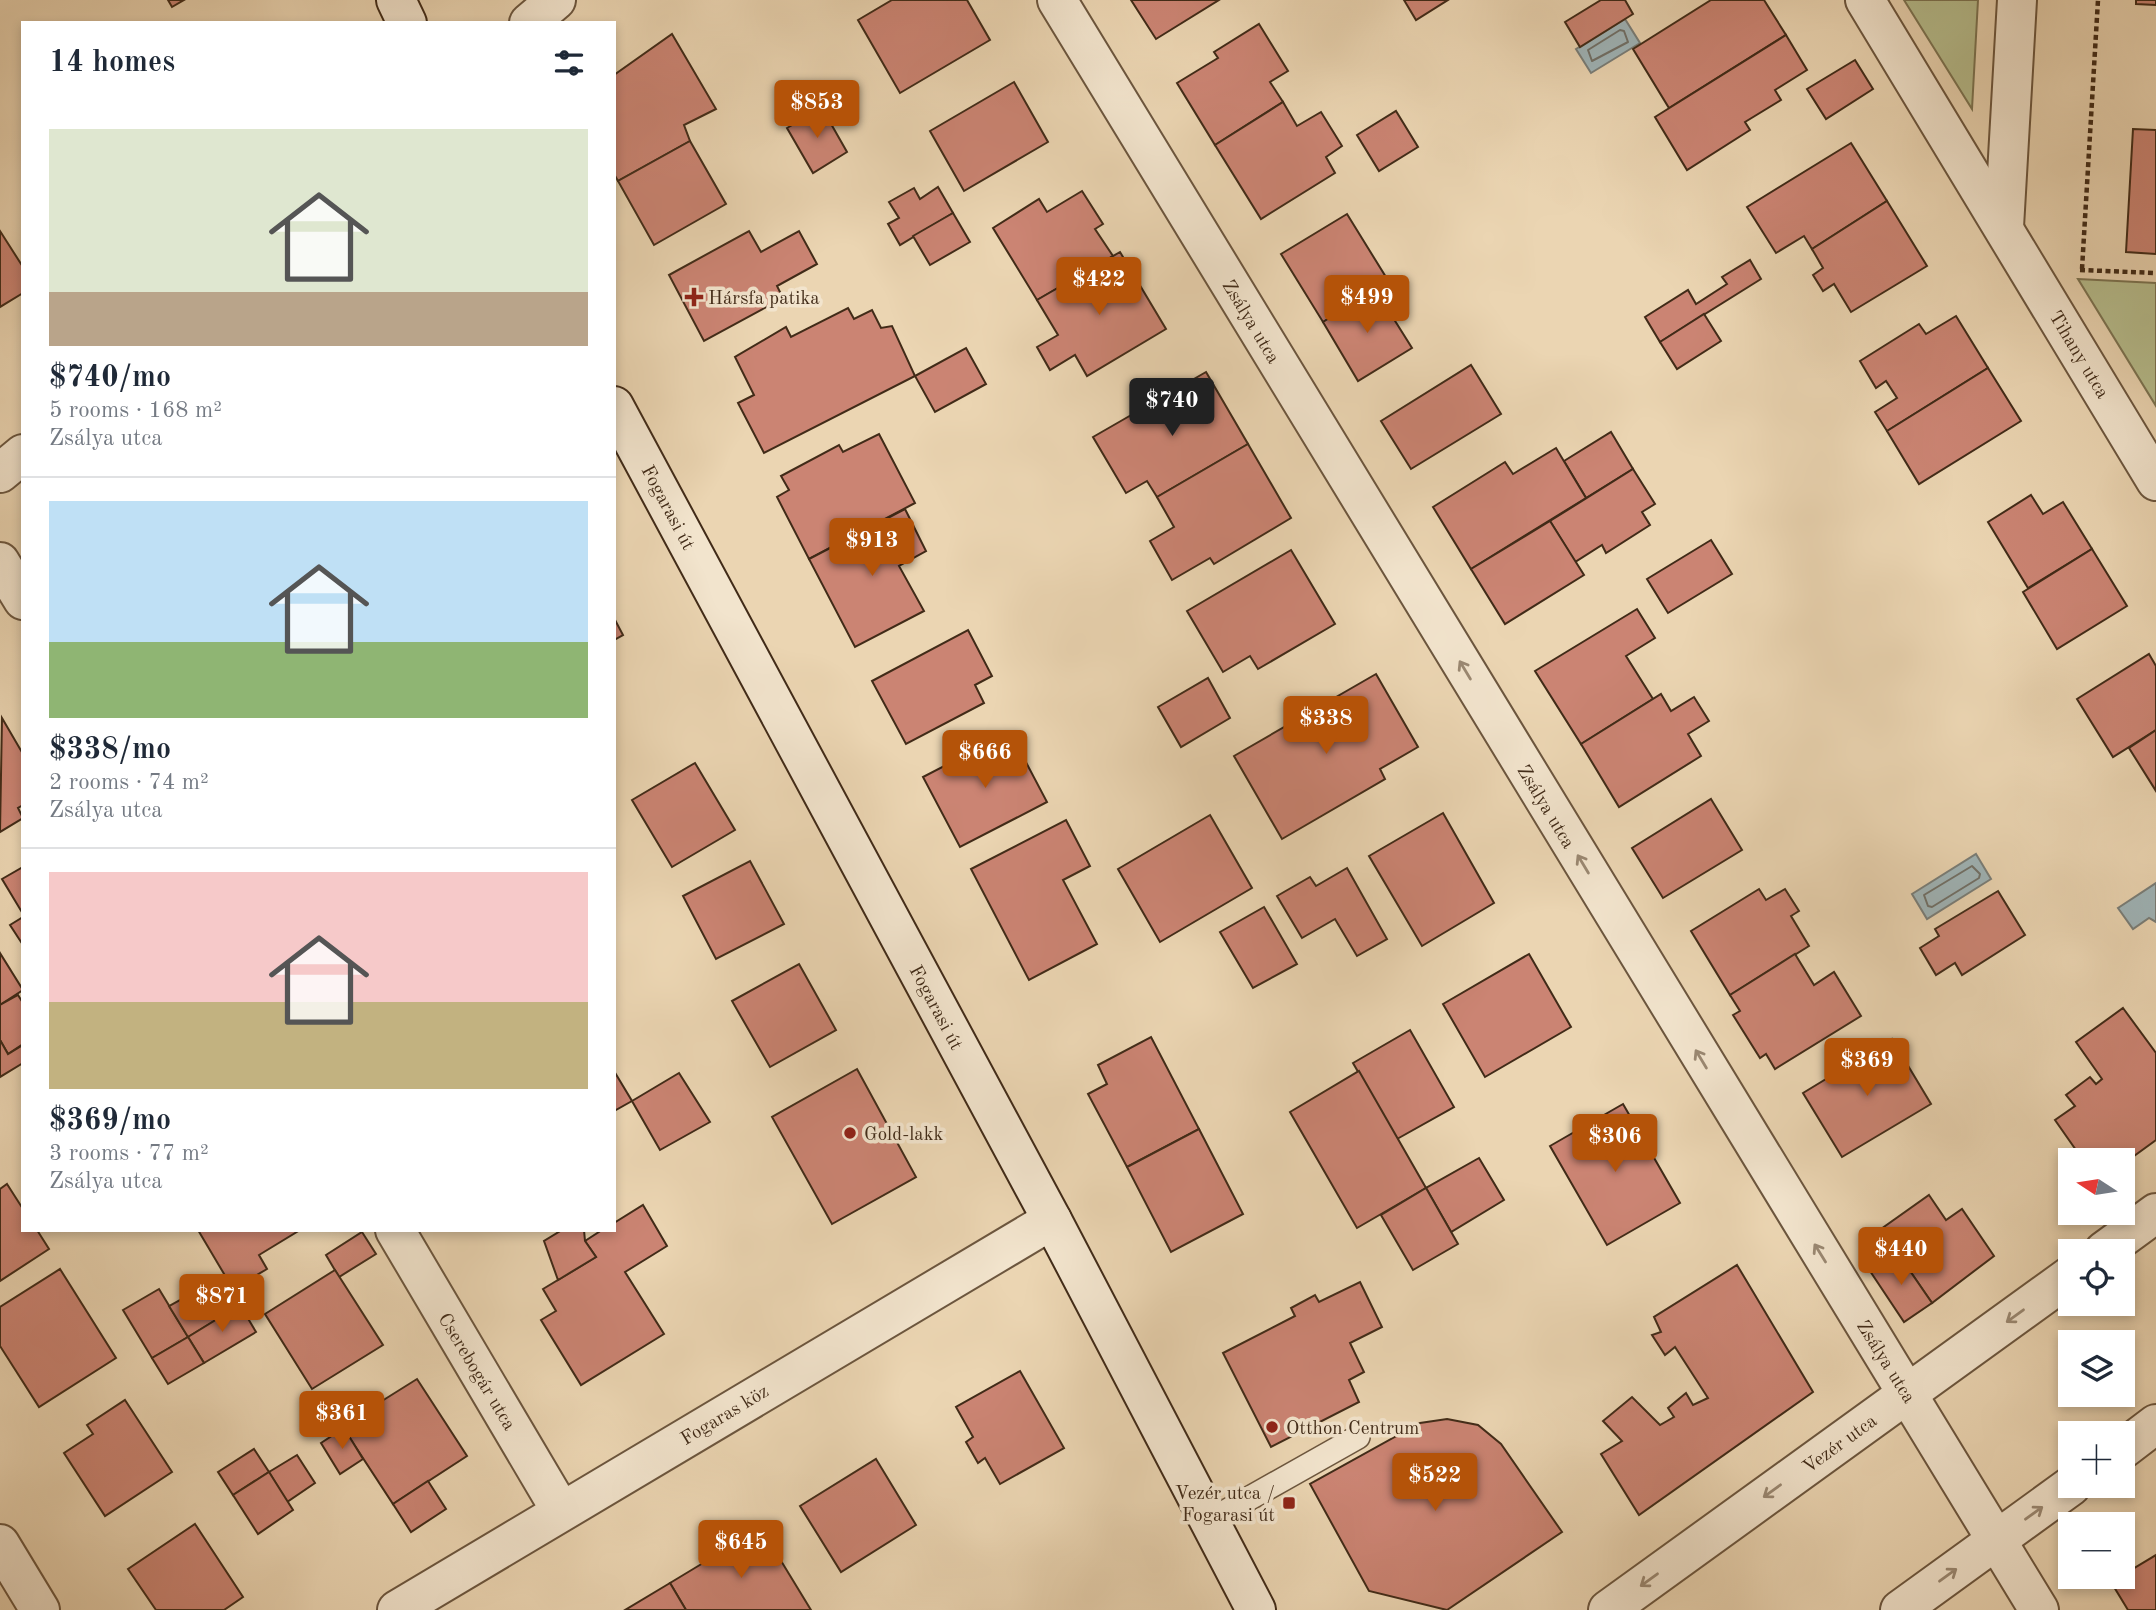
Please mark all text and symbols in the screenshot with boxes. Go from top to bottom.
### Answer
icon: filters [550,44,588,82]
text: 14 homes [49,48,175,78]
pin: $853 [776,80,858,140]
text: $853 [790,91,844,114]
icon: home [256,174,382,300]
pin: $422 [1058,258,1140,317]
text: $422 [1072,268,1126,291]
pin: $499 [1326,276,1408,335]
street label: Zsálya utca [1218,277,1282,368]
text: $499 [1340,286,1394,309]
marker: Hársfa patika [686,289,702,305]
place label: Hársfa patika [708,290,820,309]
street label: Tihany utca [2044,308,2112,403]
text: $740/mo [49,363,171,393]
pin: $740 [1131,378,1213,438]
text: $740 [1145,389,1199,412]
text: 5 rooms · 168 m² [49,399,222,422]
text: Zsálya utca [49,427,163,450]
street label: Fogarasi út [637,463,697,554]
pin: $913 [831,518,913,578]
text: $913 [845,529,899,552]
icon: home [256,546,382,672]
one-way arrow [1457,661,1472,680]
pin: $338 [1285,696,1367,756]
text: $338 [1299,707,1353,730]
pin: $666 [944,730,1026,790]
text: $338/mo [49,735,171,765]
text: $666 [958,741,1012,764]
street label: Zsálya utca [1513,762,1577,853]
text: 2 rooms · 74 m² [49,771,209,794]
text: Zsálya utca [49,799,163,822]
one-way arrow [1576,855,1590,875]
icon: home [256,917,382,1043]
street label: Fogarasi út [905,963,965,1054]
pin: $369 [1826,1038,1908,1098]
one-way arrow [1694,1049,1708,1069]
text: $369 [1840,1049,1894,1072]
text: $369/mo [49,1106,171,1136]
pin: $306 [1574,1114,1656,1174]
marker: Gold-lakk [842,1125,858,1141]
text: $306 [1588,1125,1642,1148]
place label: Gold-lakk [864,1126,944,1145]
text: 3 rooms · 77 m² [49,1142,209,1165]
north arrow [2058,1148,2135,1225]
map controls [2058,1148,2135,1589]
text: Zsálya utca [49,1170,163,1193]
pin: $440 [1860,1228,1942,1287]
text: $440 [1874,1238,1928,1261]
button: locate [2058,1239,2135,1316]
one-way arrow [1813,1243,1827,1263]
pin: $871 [181,1274,263,1334]
text: $871 [195,1285,249,1308]
one-way arrow [2006,1309,2025,1323]
street label: Cserebogár utca [434,1311,518,1435]
street label: Zsálya utca [1852,1318,1918,1408]
button: layers [2058,1330,2135,1407]
street label: Fogaras köz [678,1383,773,1450]
pin: $361 [301,1392,383,1451]
text: $361 [315,1402,369,1425]
street label: Vezér utca [1800,1412,1881,1478]
marker: Otthon Centrum [1264,1419,1280,1435]
place label: Otthon Centrum [1286,1420,1419,1439]
button: + [2058,1421,2135,1498]
pin: $522 [1394,1454,1476,1513]
text: $522 [1408,1464,1462,1487]
one-way arrow [1763,1484,1782,1498]
place label: Vezér utca / Fogarasi út [1175,1485,1275,1526]
marker: Vezér utca / Fogarasi út [1281,1495,1297,1511]
one-way arrow [2024,1506,2043,1520]
button: − [2058,1512,2135,1589]
pin: $645 [700,1520,782,1580]
text: $645 [714,1531,768,1554]
one-way arrow [1938,1568,1957,1582]
one-way arrow [1640,1572,1659,1587]

